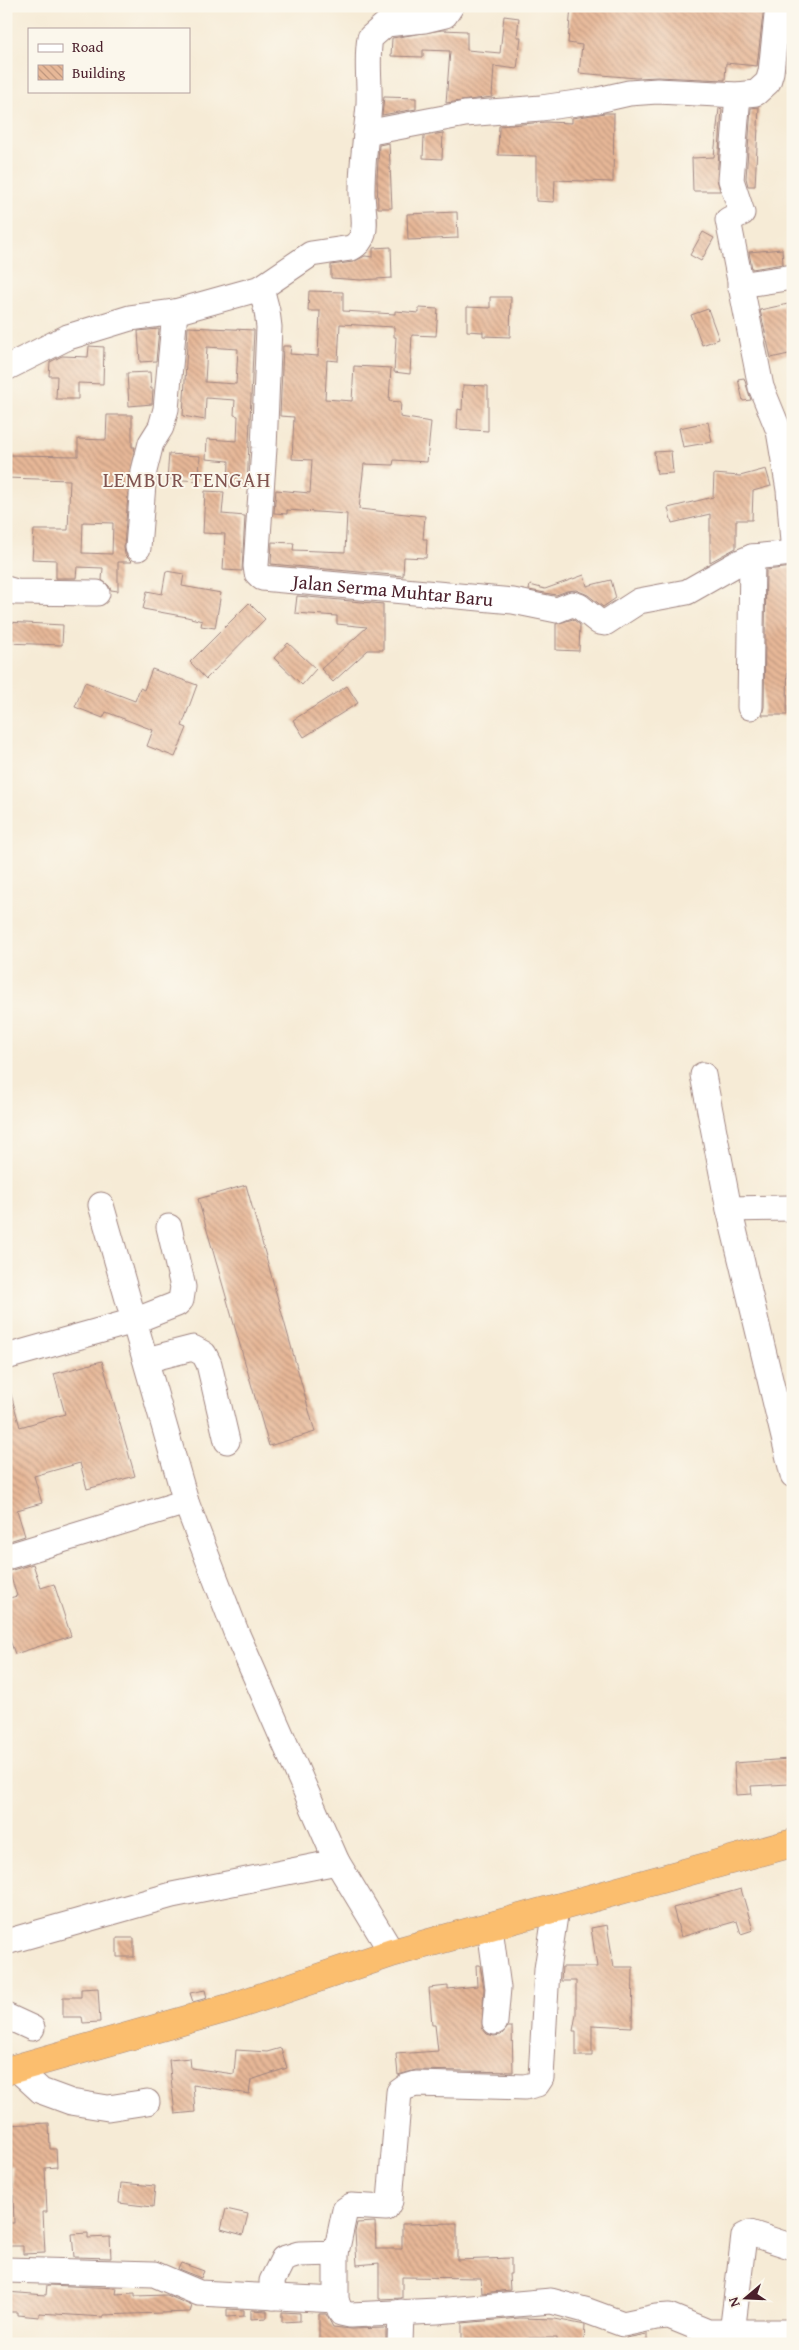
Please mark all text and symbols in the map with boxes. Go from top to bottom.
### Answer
legend [28,28,190,92]
text: Road [72,36,103,57]
text: Building [72,62,126,83]
district label: LEMBUR TENGAH [103,464,271,495]
street label: Jalan Serma Muhtar Baru [290,567,495,613]
north arrow [722,2272,772,2322]
text: N [723,2294,745,2310]

